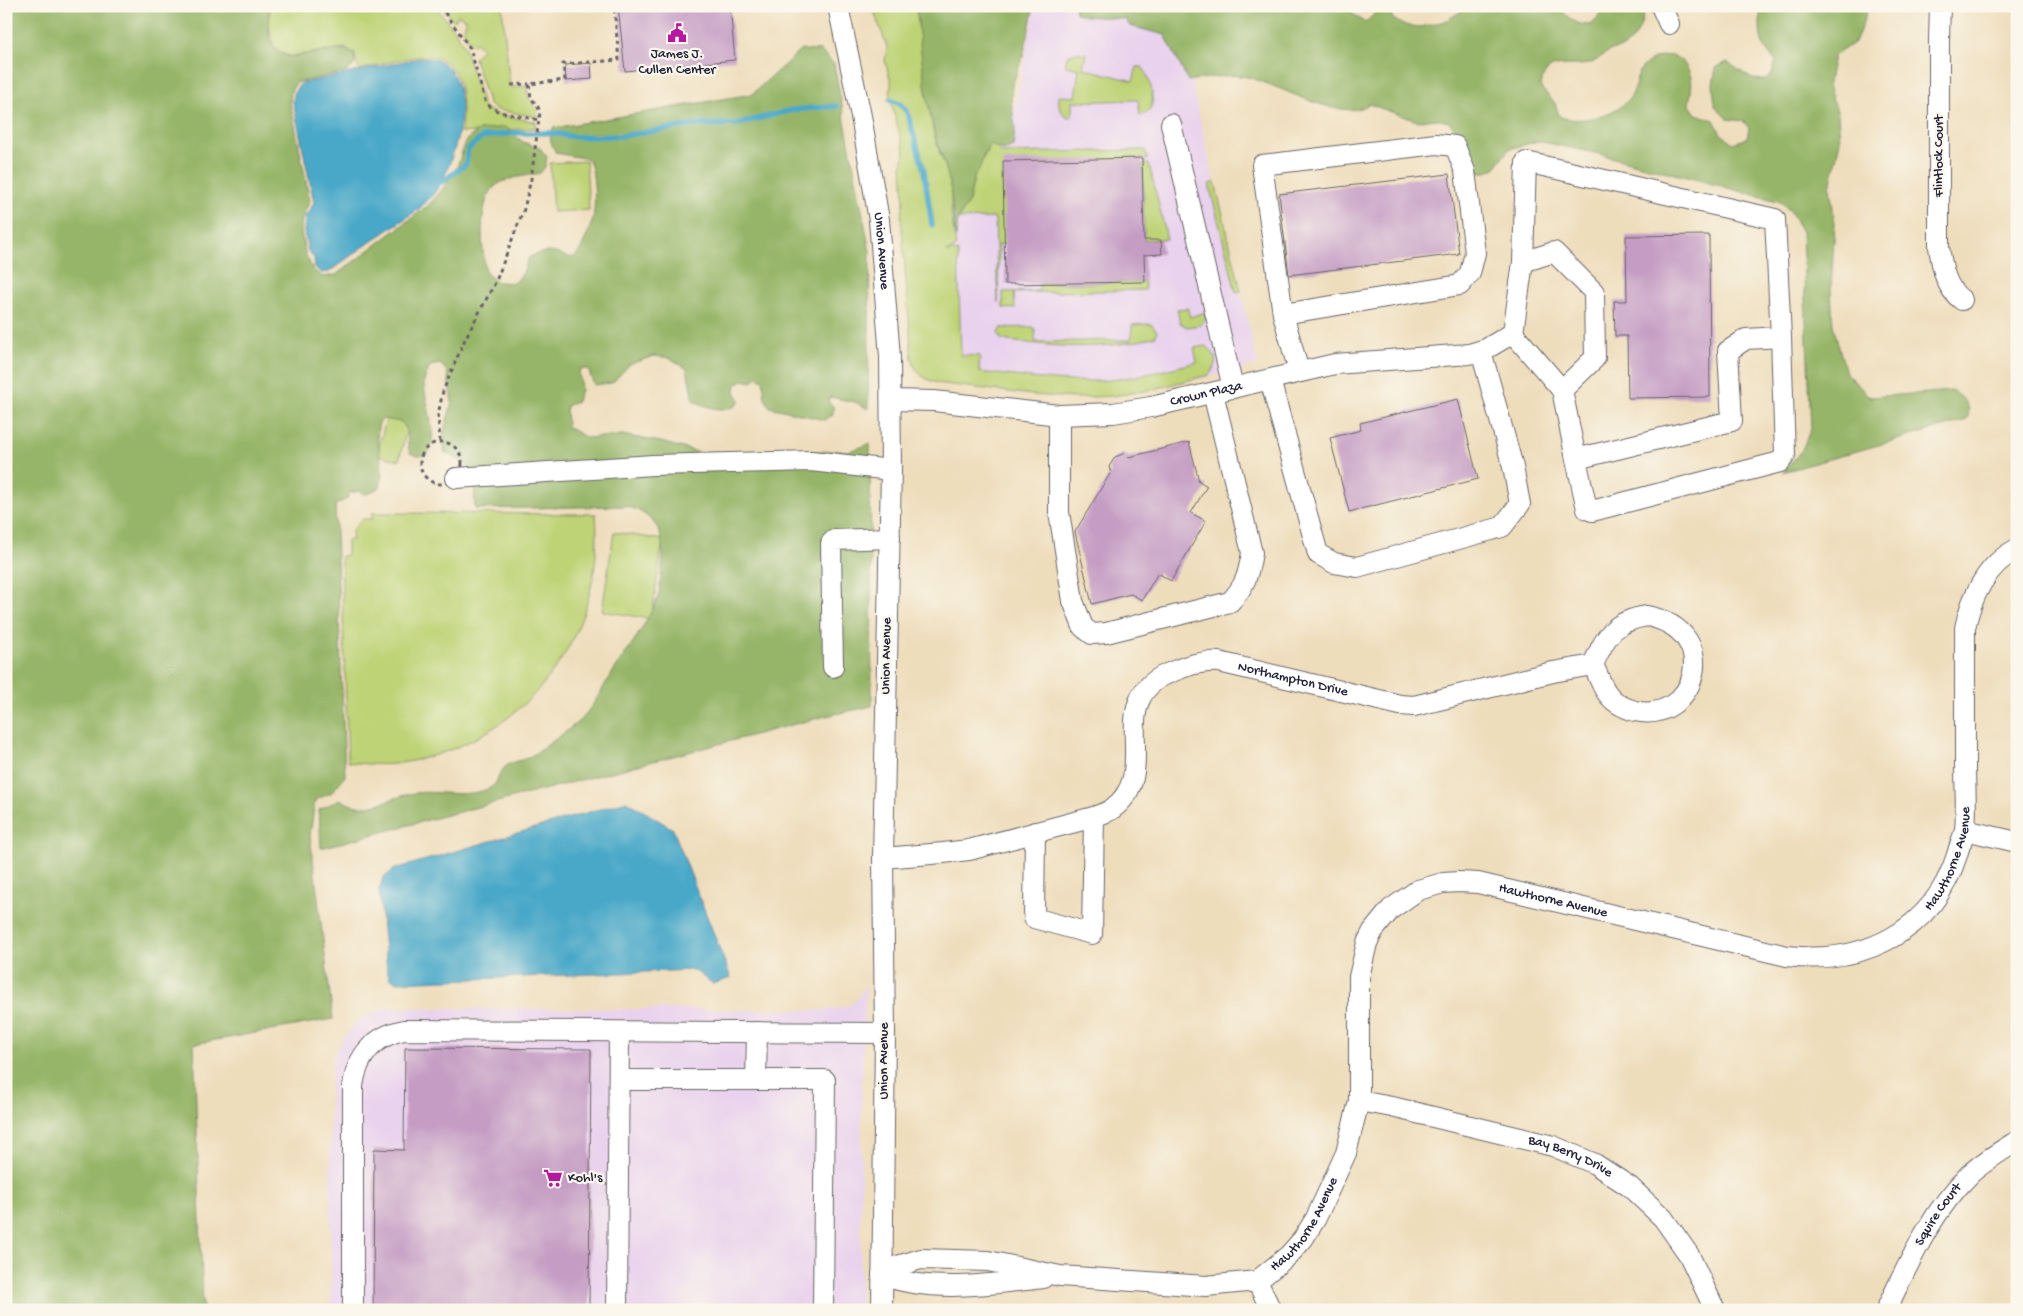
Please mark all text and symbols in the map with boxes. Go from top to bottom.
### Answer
public building icon: James J. Cullen Center [666,22,688,44]
place label: James J. Cullen Center [639,46,716,79]
street label: Flintlock Court [1931,114,1948,198]
street label: Union Avenue [869,211,893,291]
street label: Crown Plaza [1169,377,1245,411]
street label: Union Avenue [878,617,896,695]
street label: Northampton Drive [1236,658,1351,701]
street label: Hawthorne Avenue [1921,806,1974,914]
street label: Hawthorne Avenue [1497,880,1610,922]
street label: Union Avenue [876,1022,893,1100]
street label: Bay Berry Drive [1525,1132,1616,1182]
supermarket icon: Kohl's [542,1167,564,1189]
place label: Kohl's [568,1170,603,1187]
street label: Hawthorne Avenue [1267,1174,1342,1275]
street label: Squire Court [1911,1179,1966,1249]

